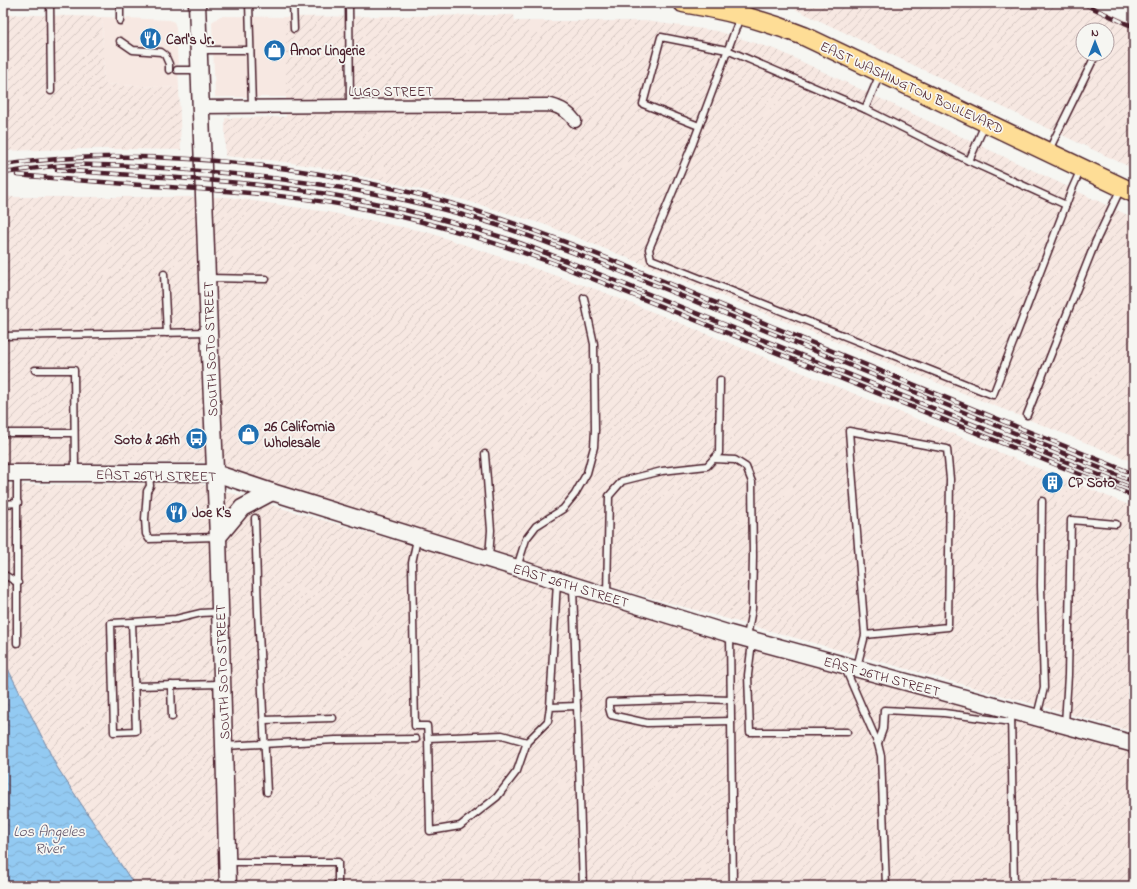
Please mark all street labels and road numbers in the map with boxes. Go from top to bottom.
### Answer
street label: EAST WASHINGTON BOULEVARD [816,37,1007,140]
street label: LUGO STREET [349,82,433,103]
street label: SOUTH SOTO STREET [199,281,224,417]
street label: EAST 26TH STREET [96,465,216,488]
street label: EAST 26TH STREET [510,559,631,614]
street label: SOUTH SOTO STREET [211,604,236,740]
street label: EAST 26TH STREET [821,652,942,703]

